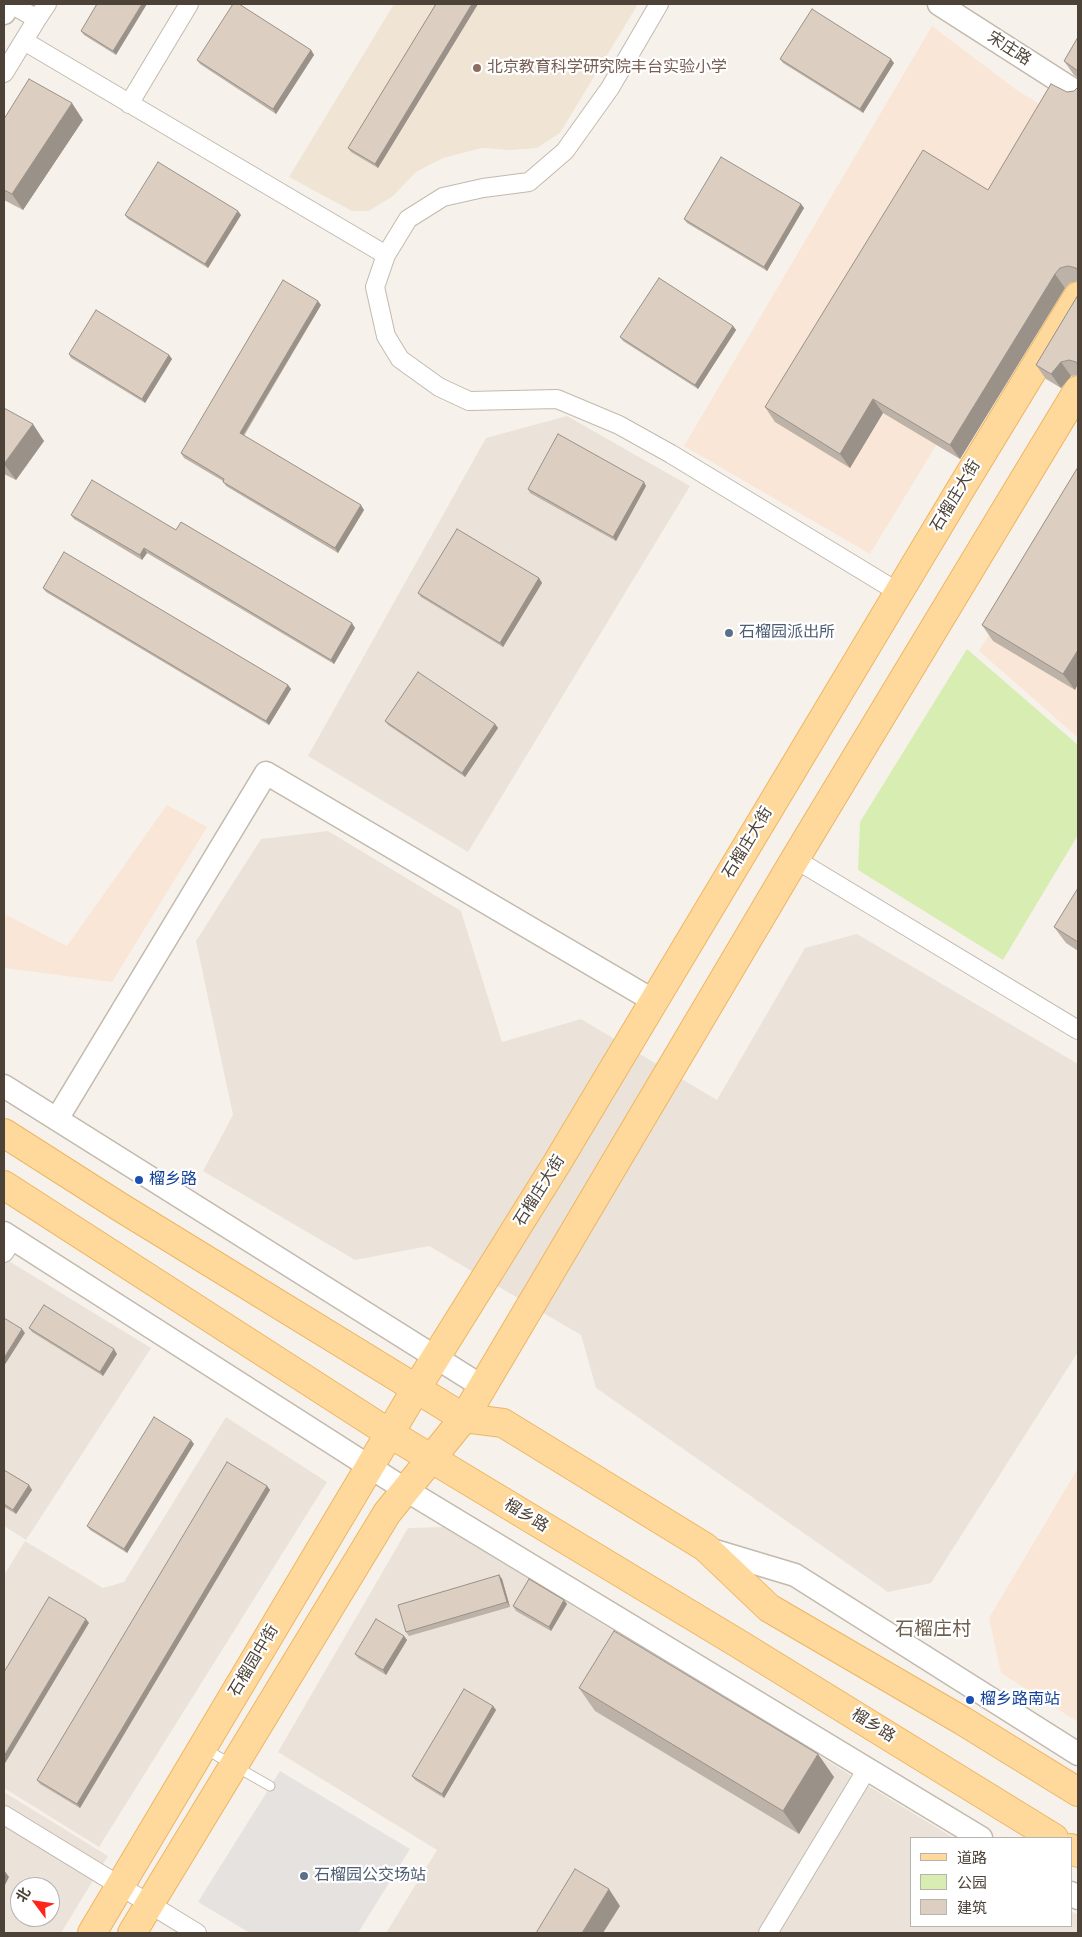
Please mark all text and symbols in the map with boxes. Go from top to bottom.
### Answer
street label: 宋庄路 [984,28,1034,70]
place label: 北京教育科学研究院丰台实验小学 [487,58,727,78]
marker: 北京教育科学研究院丰台实验小学 [471,62,483,74]
street label: 石榴庄大街 [927,457,985,535]
place label: 石榴园派出所 [739,623,835,643]
marker: 石榴园派出所 [723,627,735,639]
street label: 石榴庄大街 [719,804,777,882]
street label: 石榴庄大街 [511,1152,569,1230]
place label: 榴乡路 [149,1170,197,1190]
marker: 榴乡路 [133,1174,145,1186]
street label: 榴乡路 [500,1495,552,1537]
district label: 石榴庄村 [895,1619,971,1641]
street label: 石榴园中街 [225,1622,283,1700]
place label: 榴乡路南站 [980,1690,1060,1710]
marker: 榴乡路南站 [964,1694,976,1706]
street label: 榴乡路 [848,1705,898,1747]
legend [910,1837,1072,1927]
text: 道路 [957,1849,987,1867]
place label: 石榴园公交场站 [314,1866,426,1886]
marker: 石榴园公交场站 [298,1870,310,1882]
text: 公园 [957,1874,987,1892]
north arrow [10,1877,60,1927]
text: 北 [13,1885,33,1905]
text: 建筑 [957,1899,987,1917]

